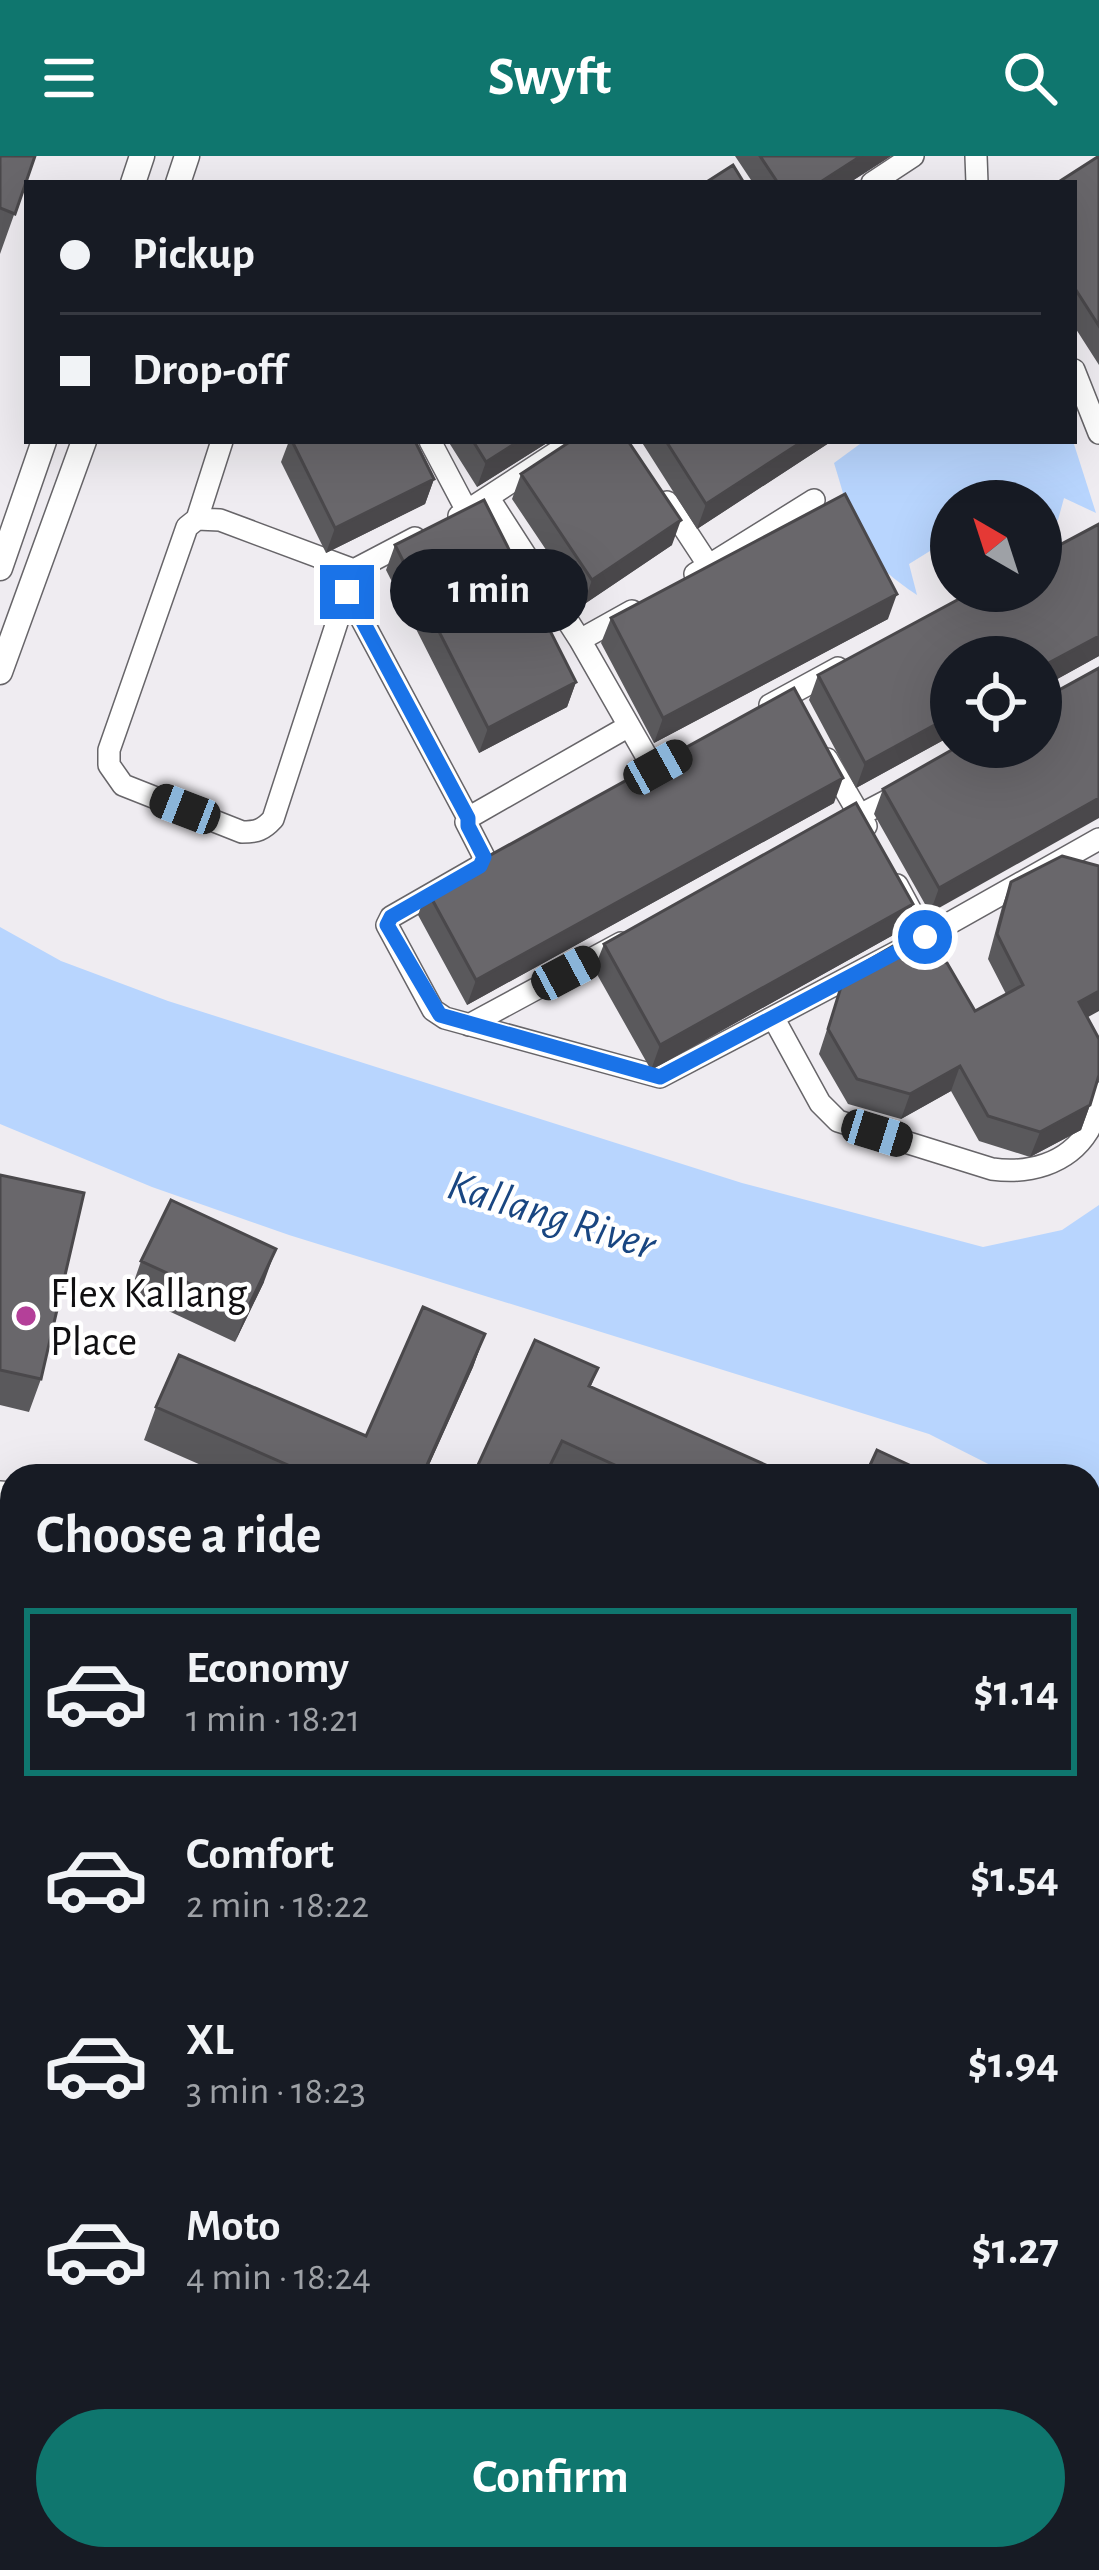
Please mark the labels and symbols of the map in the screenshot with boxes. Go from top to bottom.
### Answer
north arrow [930,480,1062,612]
callout: 1 min [389,550,587,634]
route end [320,565,374,619]
car [618,734,698,800]
car [145,779,225,839]
route start [898,910,952,964]
car [526,940,606,1006]
car [837,1105,917,1161]
water label: Kallang River [442,1163,662,1269]
place label: Flex Kallang Place [50,1273,247,1363]
marker: Flex Kallang Place [13,1303,39,1329]

